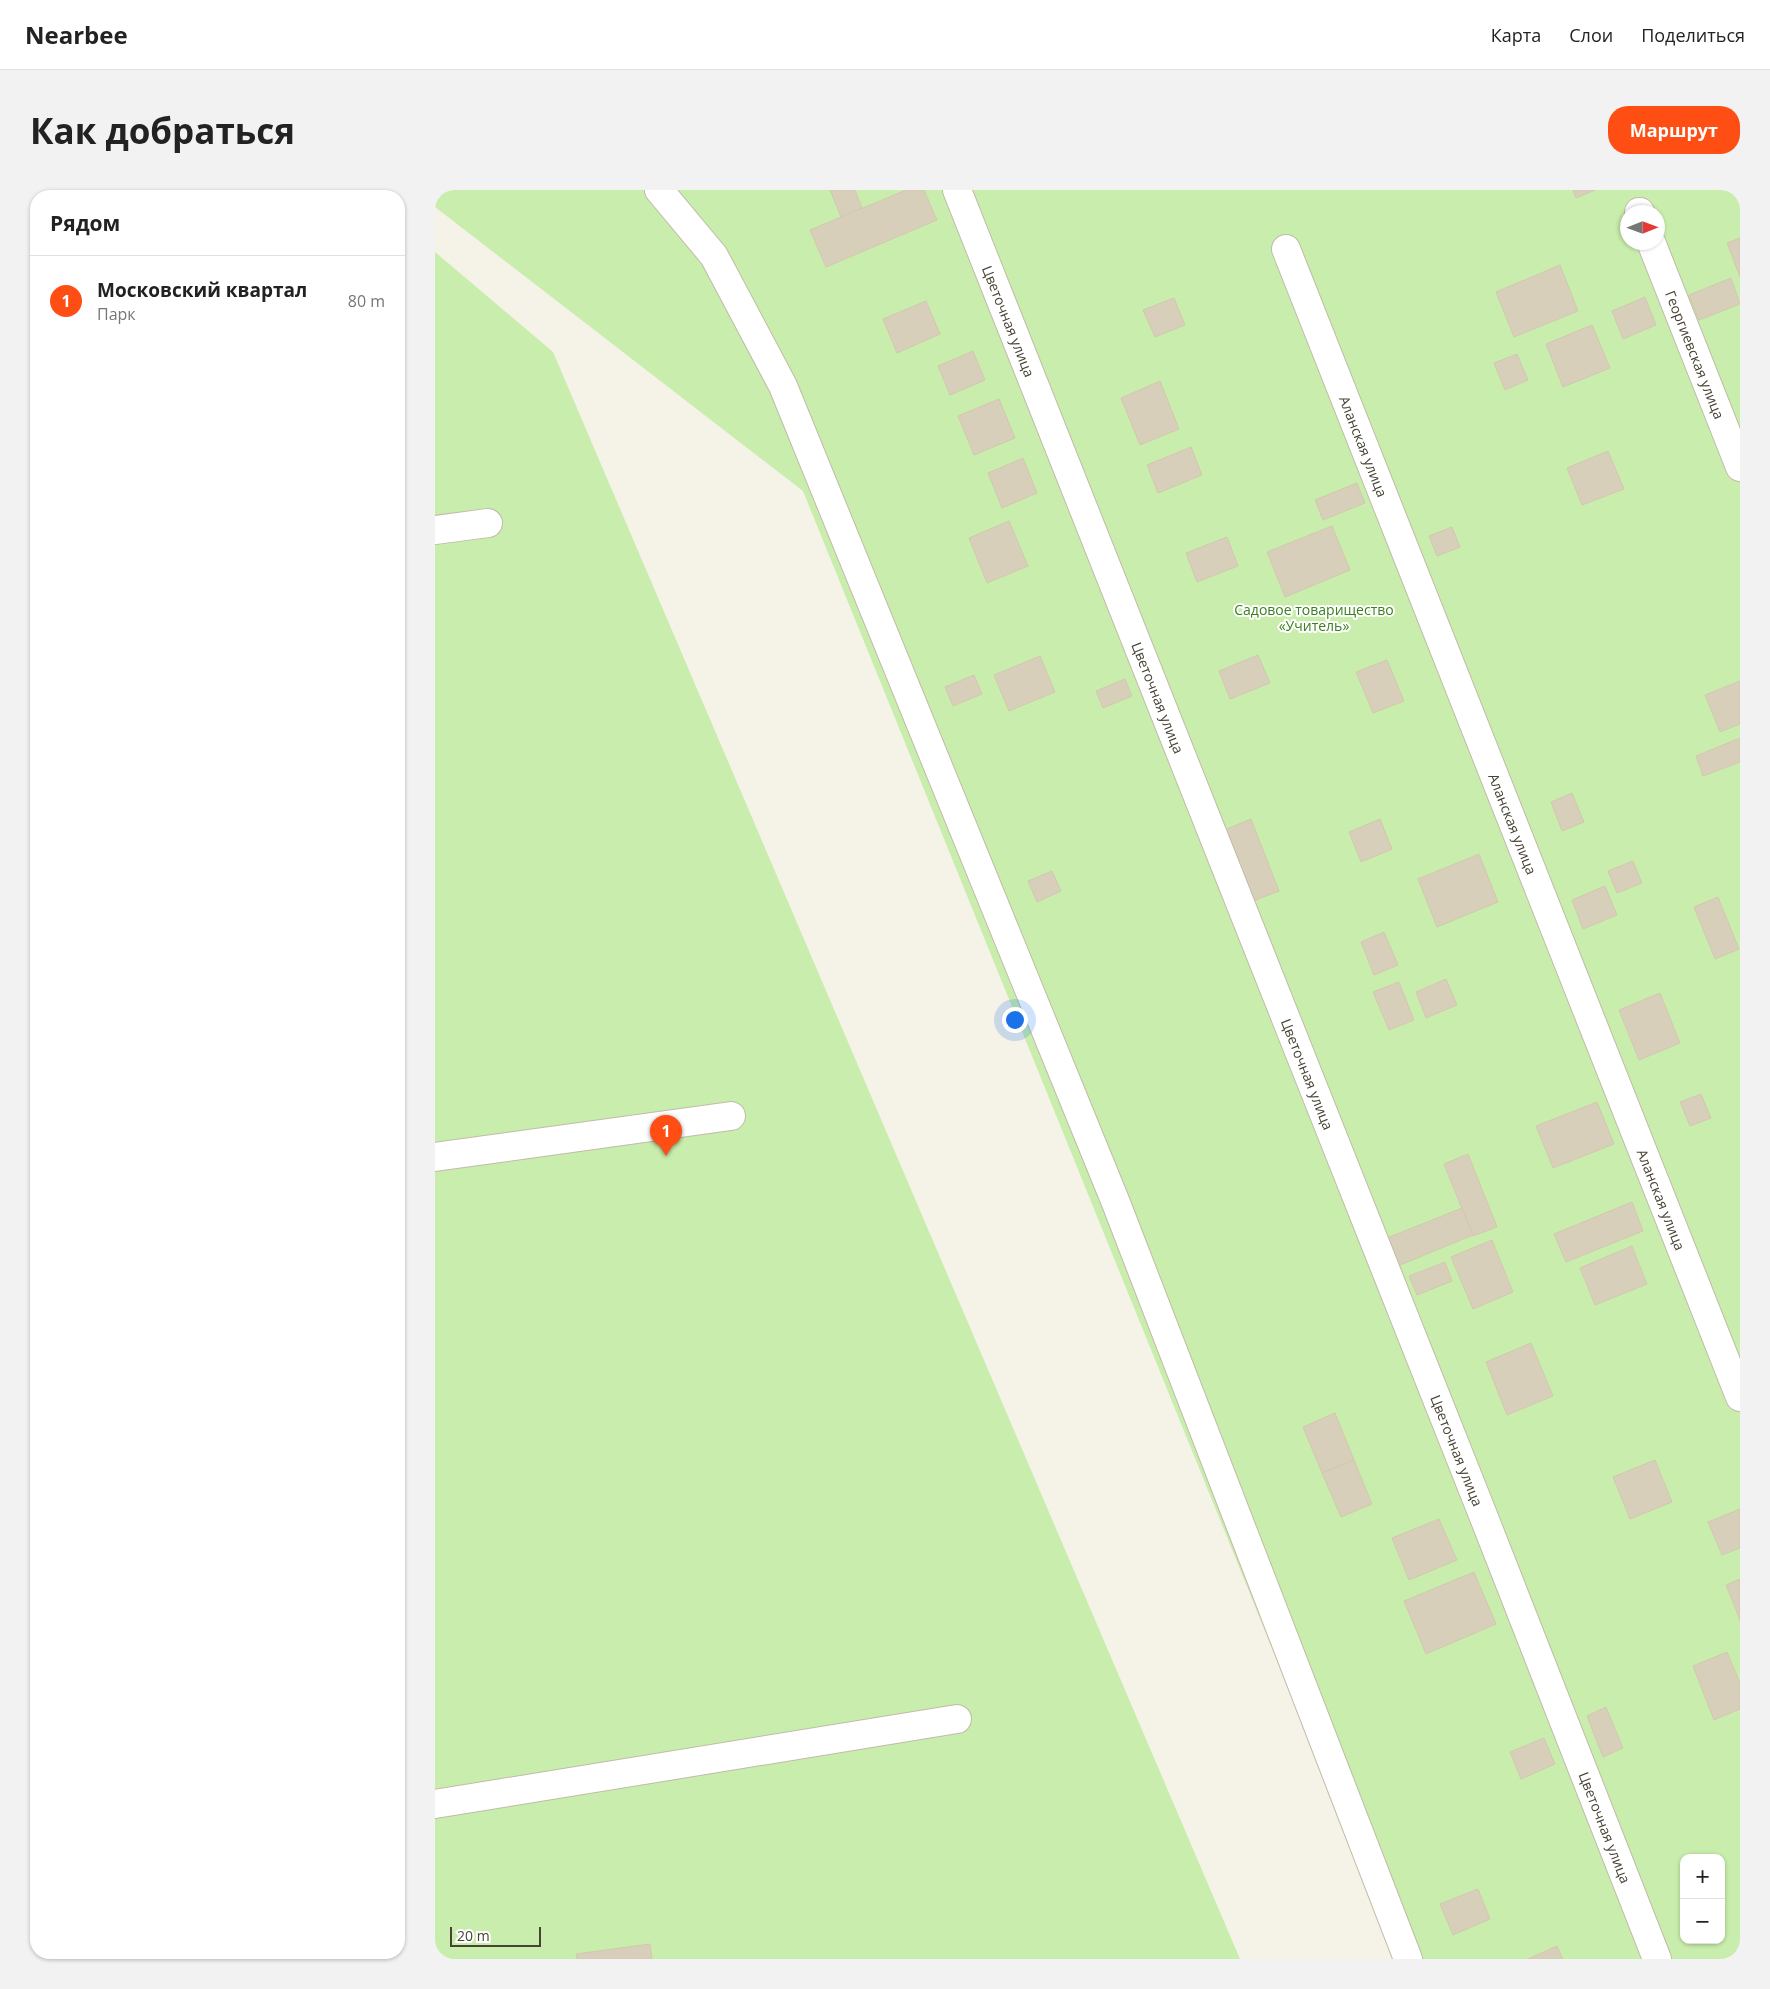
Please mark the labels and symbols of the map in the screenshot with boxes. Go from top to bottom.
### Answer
north arrow [1620,205,1665,250]
street label: Цветочная улица [978,263,1040,380]
street label: Георгиевская улица [1662,287,1729,422]
street label: Аланская улица [1335,393,1392,499]
park label: Садовое товарищество «Учитель» [1234,600,1394,635]
street label: Цветочная улица [1128,639,1189,756]
street label: Аланская улица [1485,770,1542,877]
your location [1002,1007,1028,1033]
street label: Цветочная улица [1277,1015,1339,1132]
pin: 1 [650,1115,682,1156]
street label: Аланская улица [1633,1146,1690,1253]
street label: Цветочная улица [1427,1392,1488,1509]
street label: Цветочная улица [1575,1769,1636,1886]
scale bar [450,1924,541,1947]

